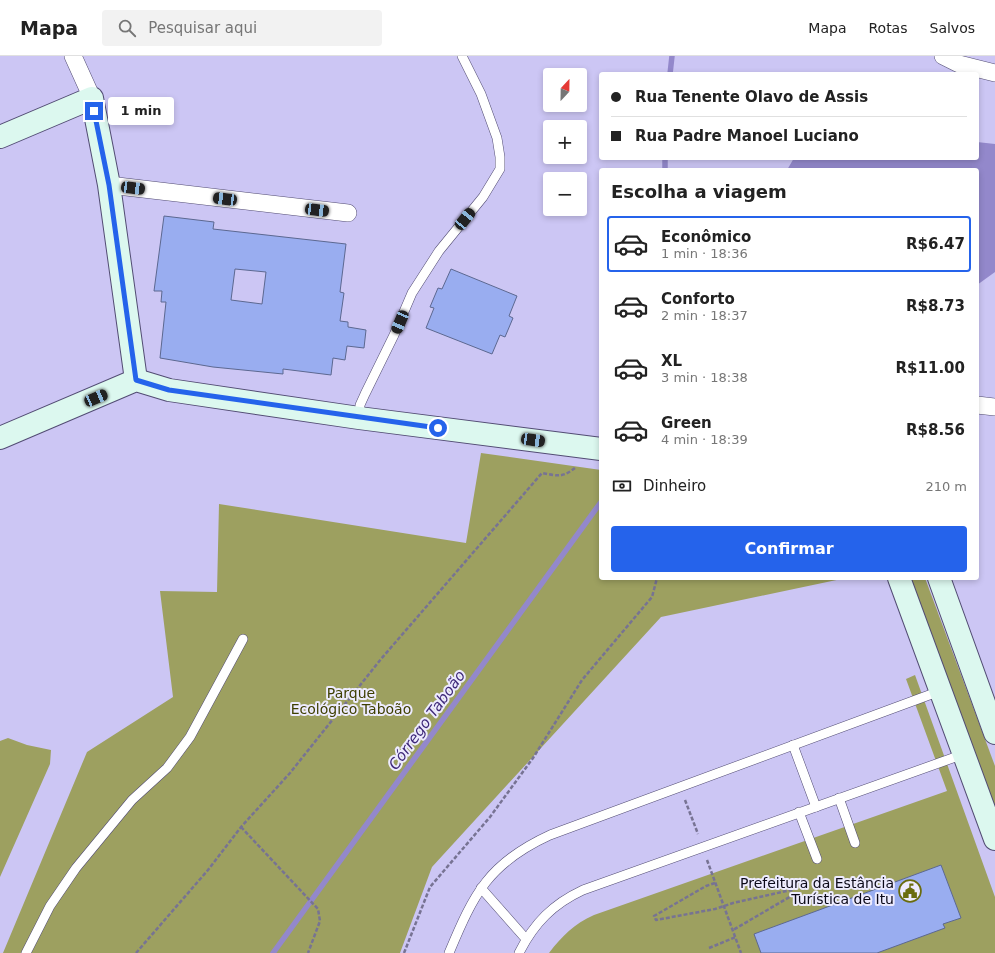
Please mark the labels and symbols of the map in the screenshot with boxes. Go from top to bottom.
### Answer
north arrow [543,68,587,112]
callout: 1 min [108,97,174,125]
route end [85,102,103,120]
car [120,181,146,195]
car [212,192,238,206]
car [304,203,330,217]
car [453,206,477,232]
car [390,309,410,335]
car [83,388,109,408]
route start [429,419,447,437]
car [520,432,546,448]
water label: Córrego Taboão [385,667,469,773]
park label: Parque Ecológico Taboão [291,685,411,717]
place label: Prefeitura da Estância Turística de Itu [740,875,894,907]
public building icon: Prefeitura da Estância Turística de Itu [897,878,923,904]

